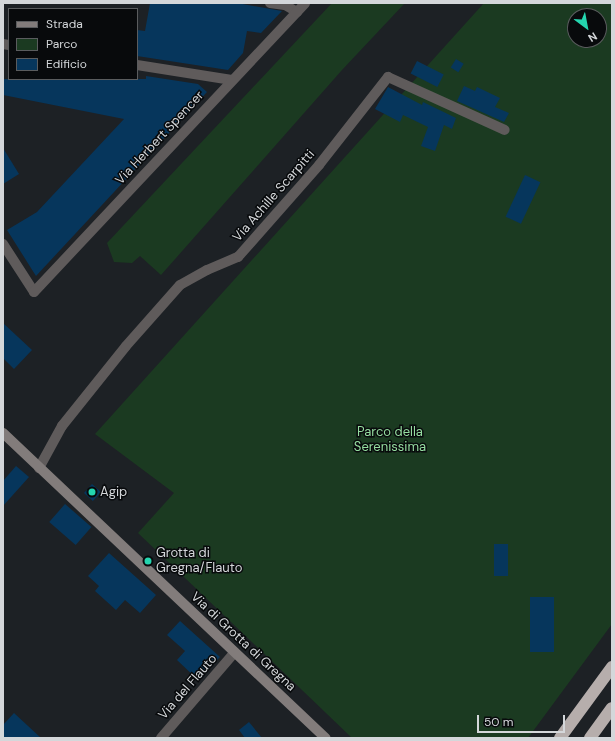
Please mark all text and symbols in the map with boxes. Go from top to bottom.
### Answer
legend [8,8,138,80]
north arrow [567,8,607,48]
text: Strada [46,16,83,32]
text: N [586,29,600,45]
text: Parco [46,36,77,52]
text: Edificio [46,56,87,72]
street label: Via Herbert Spencer [113,88,207,188]
street label: Via Achille Scarpitti [230,147,318,245]
park label: Parco della Serenissima [354,425,426,456]
place label: Agip [100,484,127,500]
marker: Agip [87,487,97,497]
place label: Grotta di Gregna/Flauto [156,546,242,577]
marker: Grotta di Gregna/Flauto [143,556,153,566]
street label: Via di Grotta di Gregna [187,589,299,695]
street label: Via del Flauto [155,651,221,723]
scale bar [479,707,567,733]
text: 50 m [484,714,513,730]

